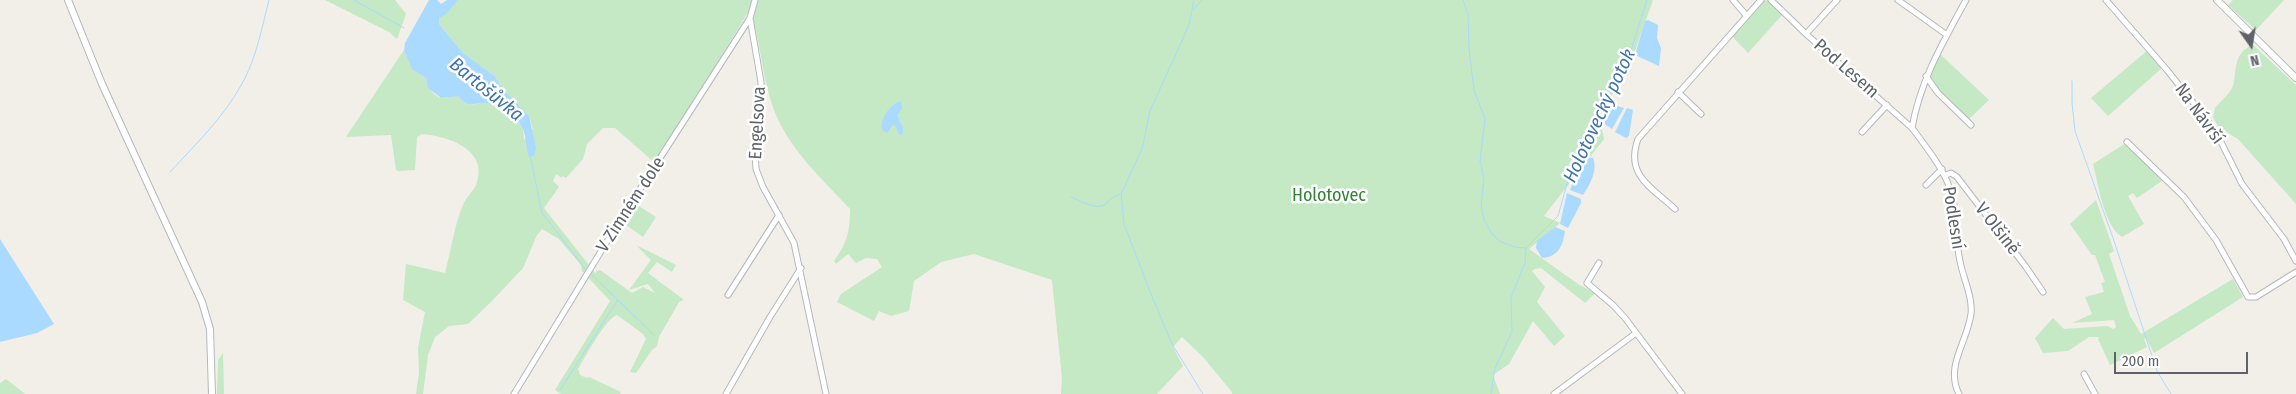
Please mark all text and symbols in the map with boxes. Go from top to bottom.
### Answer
north arrow [2226,20,2276,70]
street label: Pod Lesem [1809,35,1883,103]
water label: Holotovecký potok [1559,46,1641,186]
text: N [2248,51,2260,69]
water label: Bartošůvka [445,53,527,127]
street label: Na Návrší [2170,79,2228,149]
street label: Engelsova [745,86,771,160]
street label: V Zimném dole [592,153,670,257]
park label: Holotovec [1292,185,1366,207]
street label: Podlesní [1937,185,1969,251]
street label: V Olšině [1970,199,2024,259]
scale bar [2116,342,2250,374]
text: 200 m [2122,352,2159,370]

